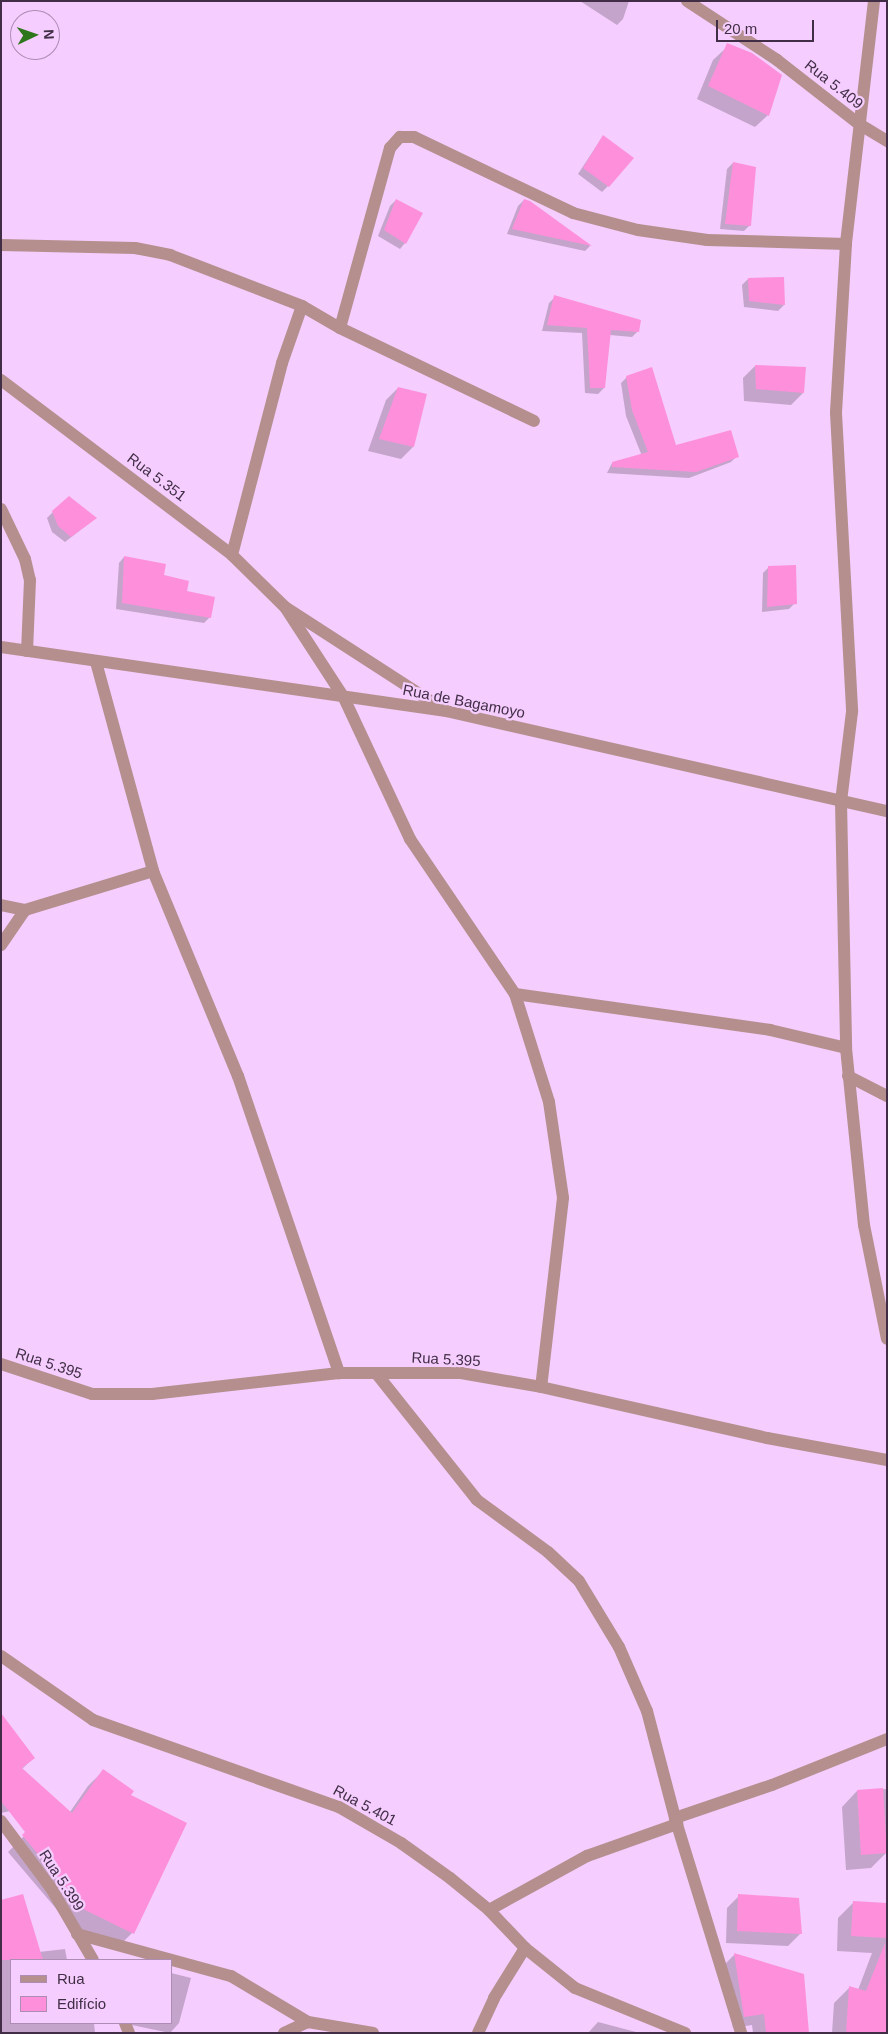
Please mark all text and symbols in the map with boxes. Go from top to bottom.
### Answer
north arrow [10,10,60,60]
scale bar [718,10,816,42]
text: 20 m [724,20,757,37]
text: N [41,29,57,40]
street label: Rua 5.409 [801,56,867,112]
street label: Rua 5.351 [124,449,190,505]
street label: Rua de Bagamoyo [401,680,527,722]
street label: Rua 5.395 [13,1344,85,1382]
street label: Rua 5.395 [411,1348,481,1370]
street label: Rua 5.401 [330,1781,400,1829]
street label: Rua 5.399 [36,1846,88,1914]
legend [10,1959,172,2024]
text: Rua [57,1970,85,1987]
text: Edifício [57,1995,106,2012]

